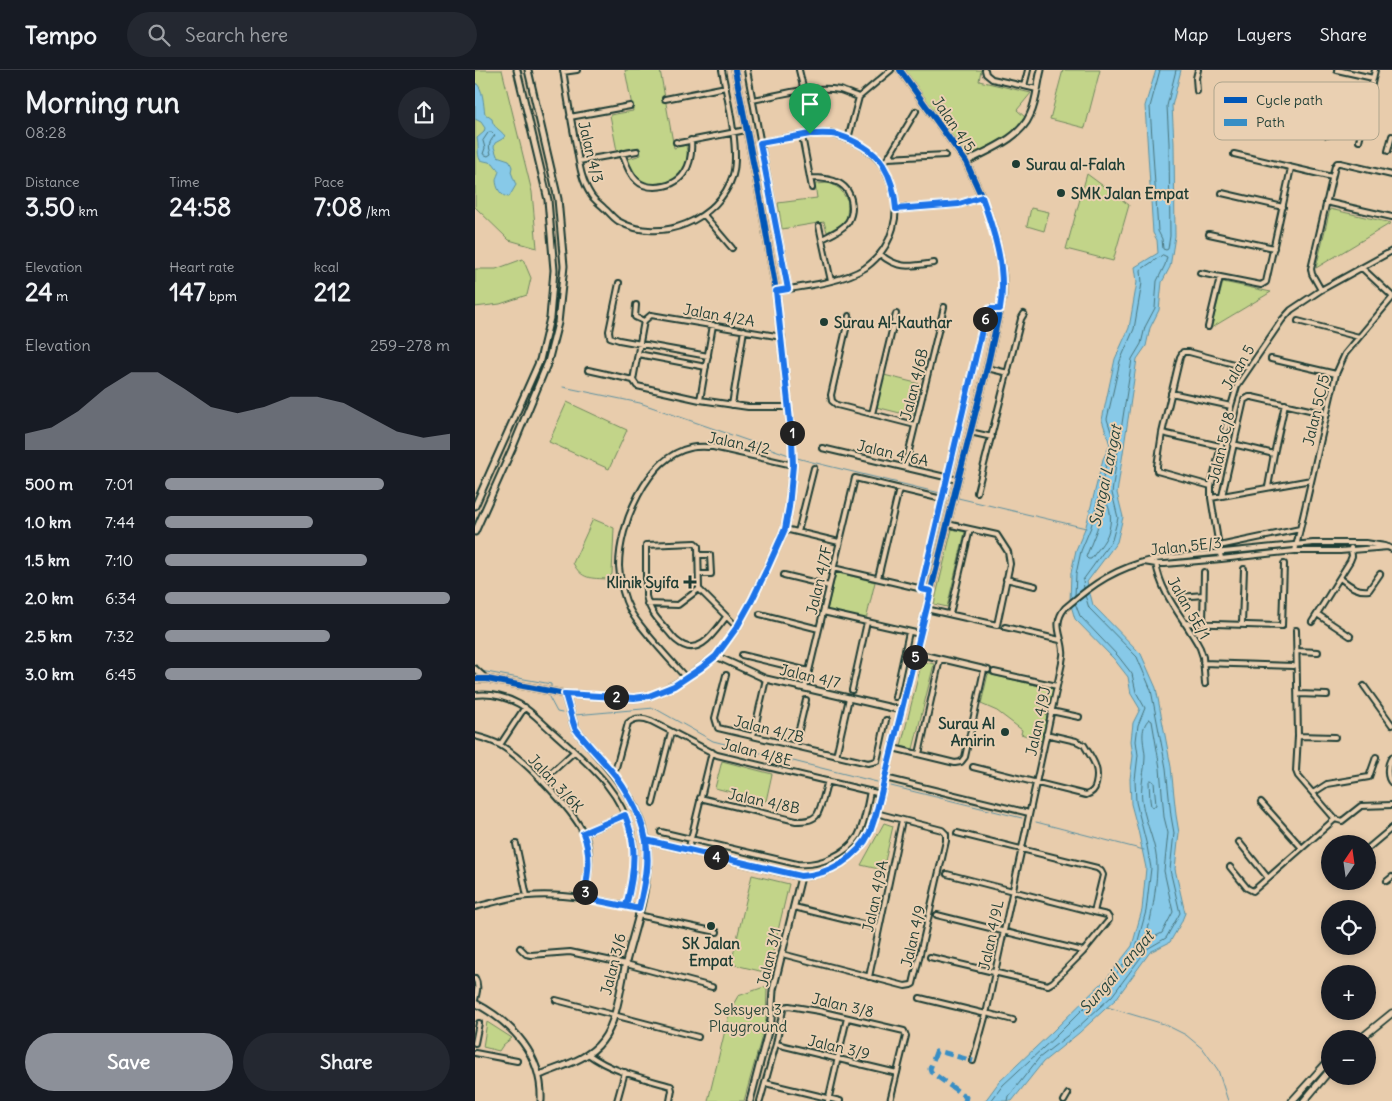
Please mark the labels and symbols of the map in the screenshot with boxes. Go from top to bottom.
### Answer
legend [1214,82,1379,140]
pin [789,83,831,134]
text: Cycle path [1256,91,1323,109]
street label: Jalan 4/5 [928,93,980,155]
text: Path [1256,113,1285,131]
street label: Jalan 4/3 [574,119,608,185]
place label: Surau al-Falah [1026,155,1125,174]
marker: Surau al-Falah [1010,158,1022,170]
place label: SMK Jalan Empat [1071,184,1190,204]
marker: SMK Jalan Empat [1055,187,1067,199]
street label: Jalan 4/2A [682,299,757,331]
pin: 6 [973,306,997,332]
place label: Surau Al-Kauthar [834,313,953,332]
marker: Surau Al-Kauthar [818,316,830,328]
street label: Jalan 5 [1218,341,1258,393]
street label: Jalan 4/6B [896,346,932,422]
street label: Jalan 5C/5 [1299,372,1333,448]
street label: Jalan 5C/8 [1204,409,1238,485]
pin: 1 [779,420,805,446]
water label: Sungai Langat [1084,421,1126,529]
street label: Jalan 4/2 [706,428,772,458]
street label: Jalan 4/6A [855,436,931,471]
street label: Jalan 5E/3 [1149,533,1223,559]
street label: Jalan 4/7F [802,543,836,616]
place label: Klinik Syifa [606,573,679,593]
street label: Jalan 5E/1 [1163,573,1215,643]
marker: Klinik Syifa [683,575,697,589]
pin: 5 [903,644,927,670]
street label: Jalan 4/7 [778,660,842,692]
pin: 2 [603,684,629,710]
street label: Jalan 4/9J [1021,684,1055,758]
street label: Jalan 4/7B [732,711,806,747]
place label: Surau Al Amirin [938,714,995,750]
marker: Surau Al Amirin [999,726,1011,738]
street label: Jalan 4/8E [720,734,794,770]
street label: Jalan 3/6K [524,750,588,816]
street label: Jalan 4/8B [726,784,802,818]
north arrow [1321,835,1376,890]
pin: 4 [703,844,729,870]
street label: Jalan 4/9A [858,858,892,934]
pin: 3 [573,880,597,904]
street label: Jalan 4/9L [974,898,1008,972]
street label: Jalan 4/9 [897,903,929,969]
marker: SK Jalan Empat [705,920,717,932]
water label: Sungai Langat [1075,924,1159,1018]
street label: Jalan 3/1 [753,926,785,988]
street label: Jalan 3/6 [596,931,630,997]
place label: SK Jalan Empat [682,934,740,971]
street label: Jalan 3/8 [810,989,876,1021]
park label: Seksyen 3 Playground [709,1000,787,1036]
street label: Jalan 3/9 [806,1031,872,1063]

